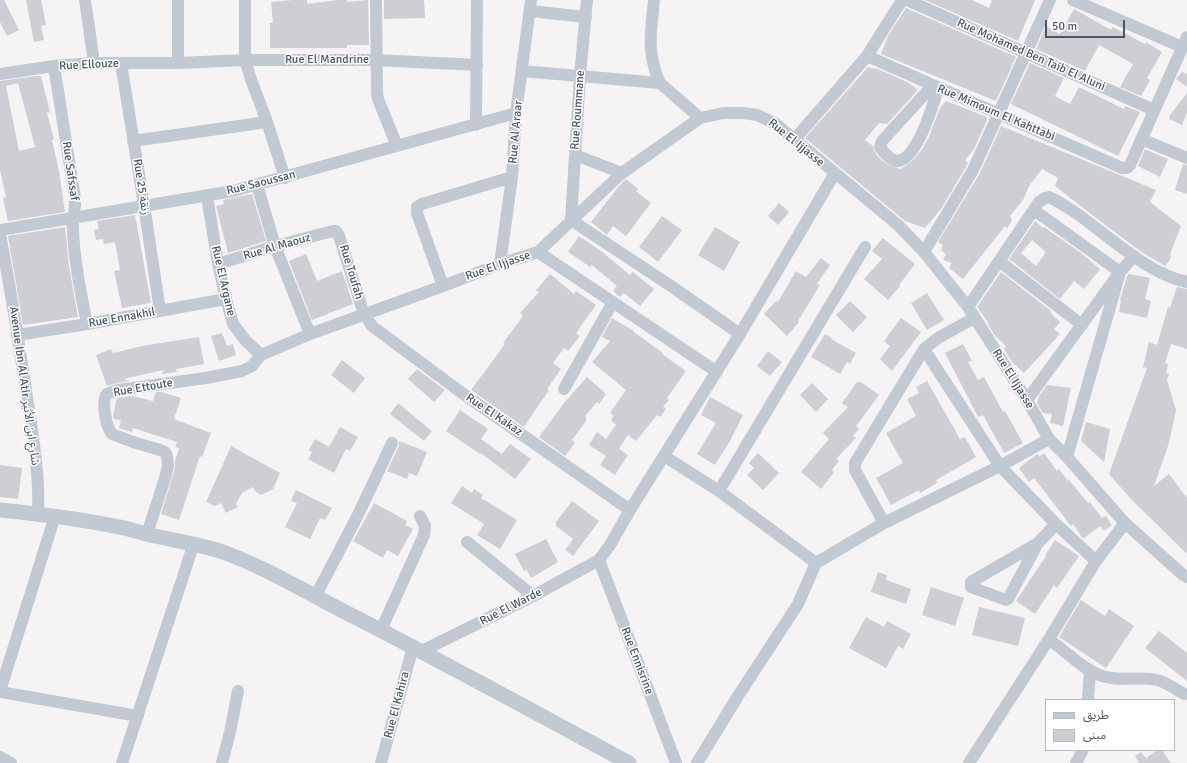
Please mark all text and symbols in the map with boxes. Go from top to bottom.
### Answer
scale bar [1047,12,1127,38]
street label: Rue Mohamed Ben Taib El Aluni [955,16,1107,94]
text: 50 m [1052,19,1077,34]
street label: Rue El Mandrine [285,53,369,67]
street label: Rue Ellouze [59,56,119,74]
street label: Rue Roummane [568,70,588,150]
street label: Rue Mimoum El Kahttabi [935,82,1057,144]
street label: Rue Al Araar [506,100,526,164]
street label: Rue El Ijjasse [765,116,827,170]
street label: Rue Safssaf [59,141,81,201]
street label: Rue 25 زنقة [129,158,153,216]
street label: Rue Saoussan [225,167,297,199]
street label: Rue Al Maouz [242,231,312,263]
street label: Rue Toufah [336,243,366,301]
street label: Rue El Argane [208,244,238,318]
street label: Rue El Ijjasse [464,248,532,284]
street label: Rue Ennakhil [88,305,156,331]
street label: Avenue Ibn Al Atir شارع ابن الأثير [6,306,42,466]
street label: Rue El Ijjasse [989,346,1037,412]
street label: Rue Ettoute [112,376,174,400]
street label: Rue El Kakaz [463,391,525,439]
street label: Rue El Warde [478,585,544,629]
street label: Rue Ennisrine [618,625,656,697]
street label: Rue El Kahira [381,670,413,740]
legend [1045,699,1175,751]
text: طريق [1083,708,1109,723]
text: مبنى [1083,728,1106,743]

